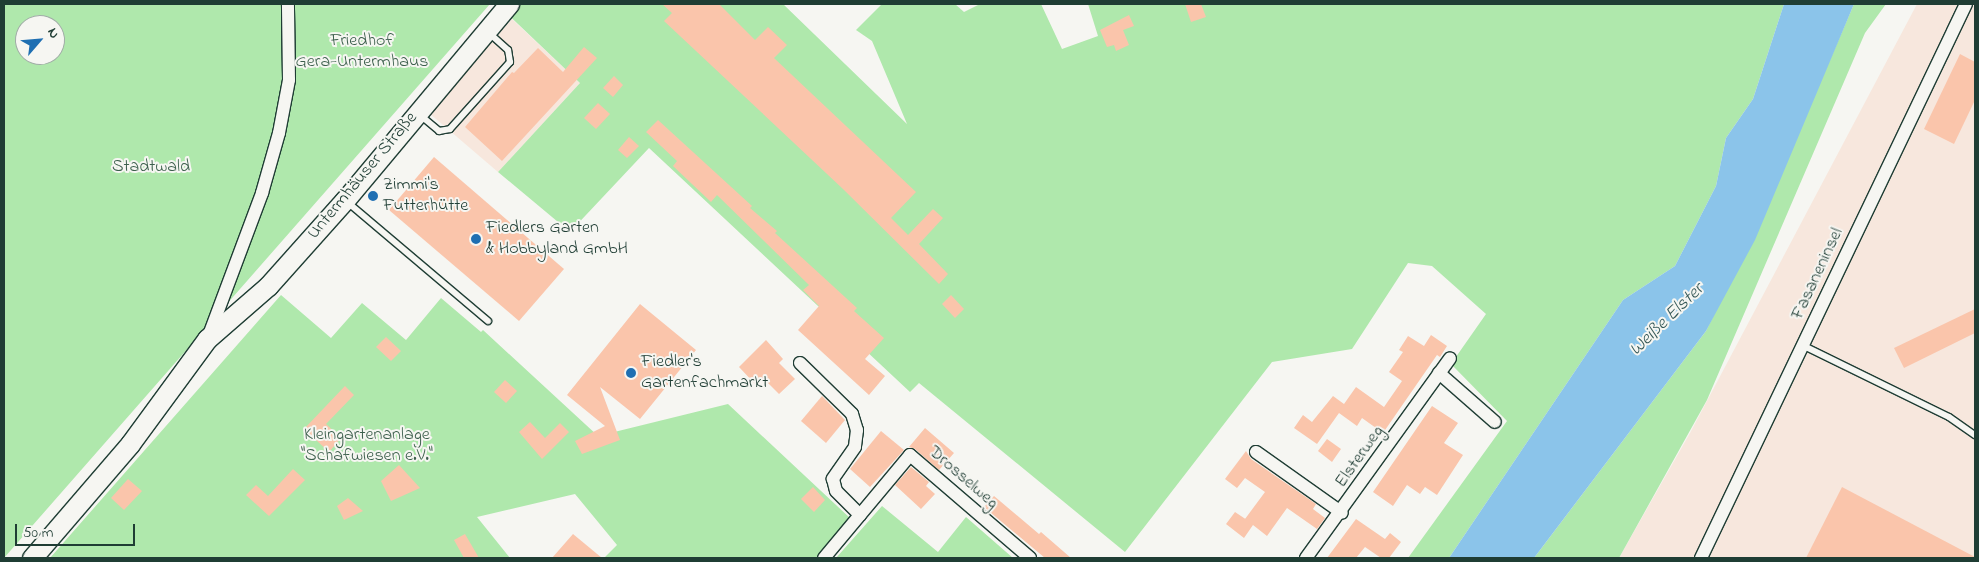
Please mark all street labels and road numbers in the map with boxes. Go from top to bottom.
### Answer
street label: Untermhäuser Straße [303,108,423,244]
street label: Fasaneninsel [1787,225,1849,323]
street label: Elsterweg [1331,422,1389,492]
street label: Drosselweg [924,442,1002,514]

